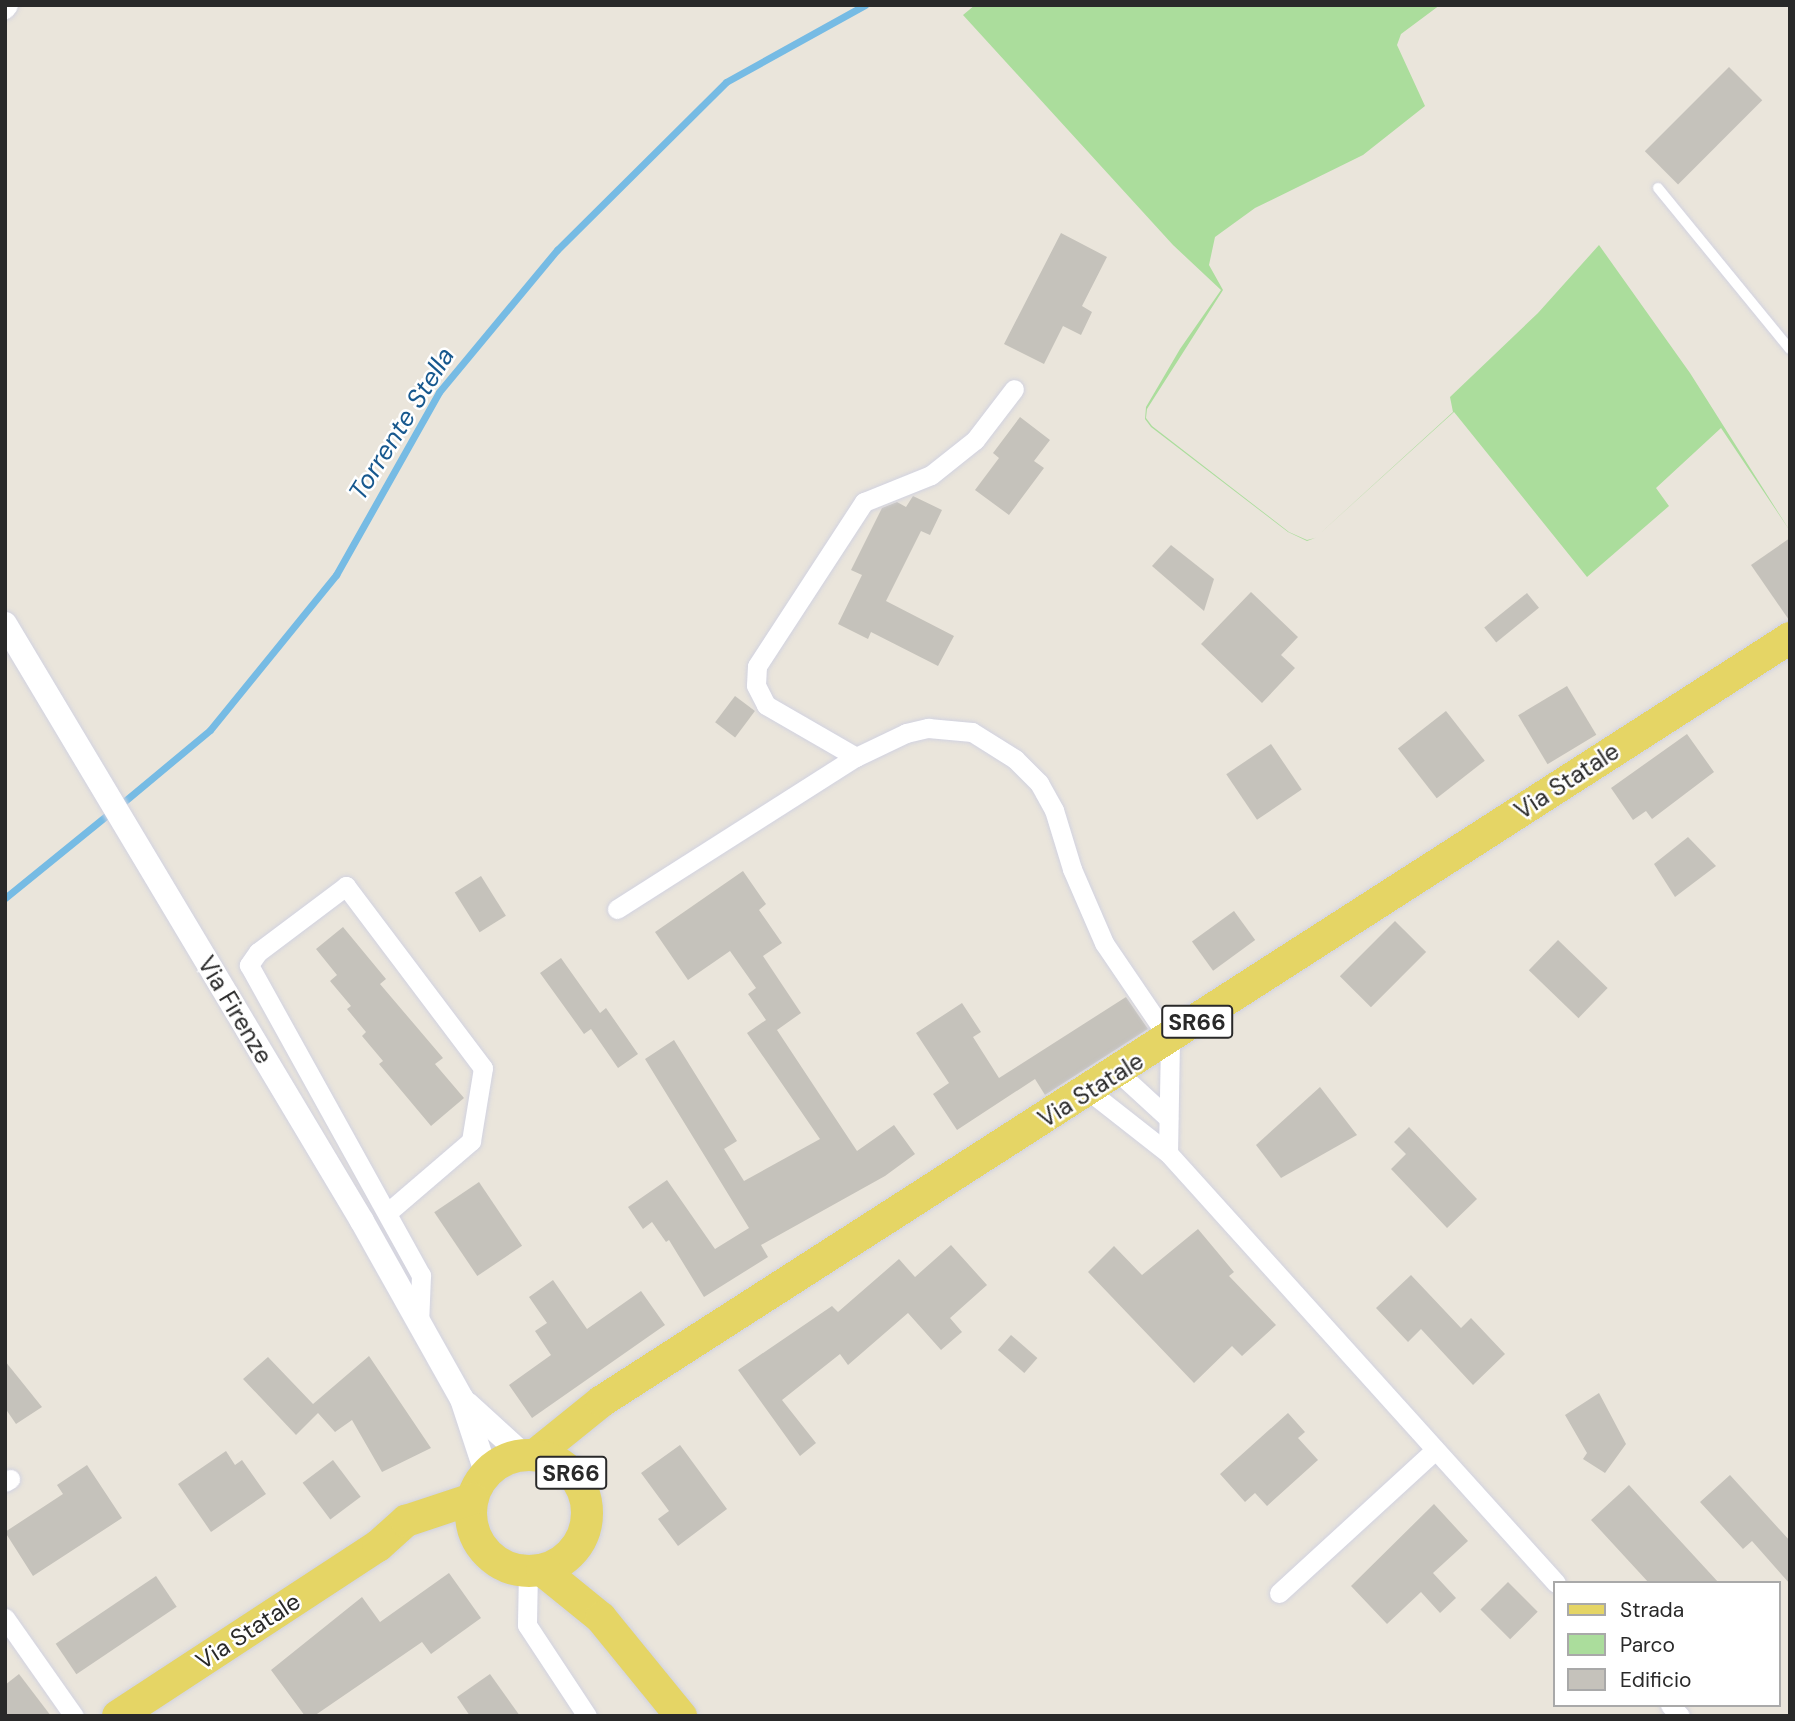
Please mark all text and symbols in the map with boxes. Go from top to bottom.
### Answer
water label: Torrente Stella [343,342,461,506]
street label: Via Statale [1509,737,1625,825]
street label: Via Firenze [192,951,278,1069]
road number: SR66 [1160,1002,1234,1042]
street label: Via Statale [1033,1046,1149,1134]
road number: SR66 [534,1454,608,1492]
legend [1554,1581,1781,1707]
street label: Via Statale [190,1587,306,1675]
text: Strada [1620,1596,1684,1624]
text: Parco [1620,1631,1675,1659]
text: Edificio [1620,1666,1691,1694]

